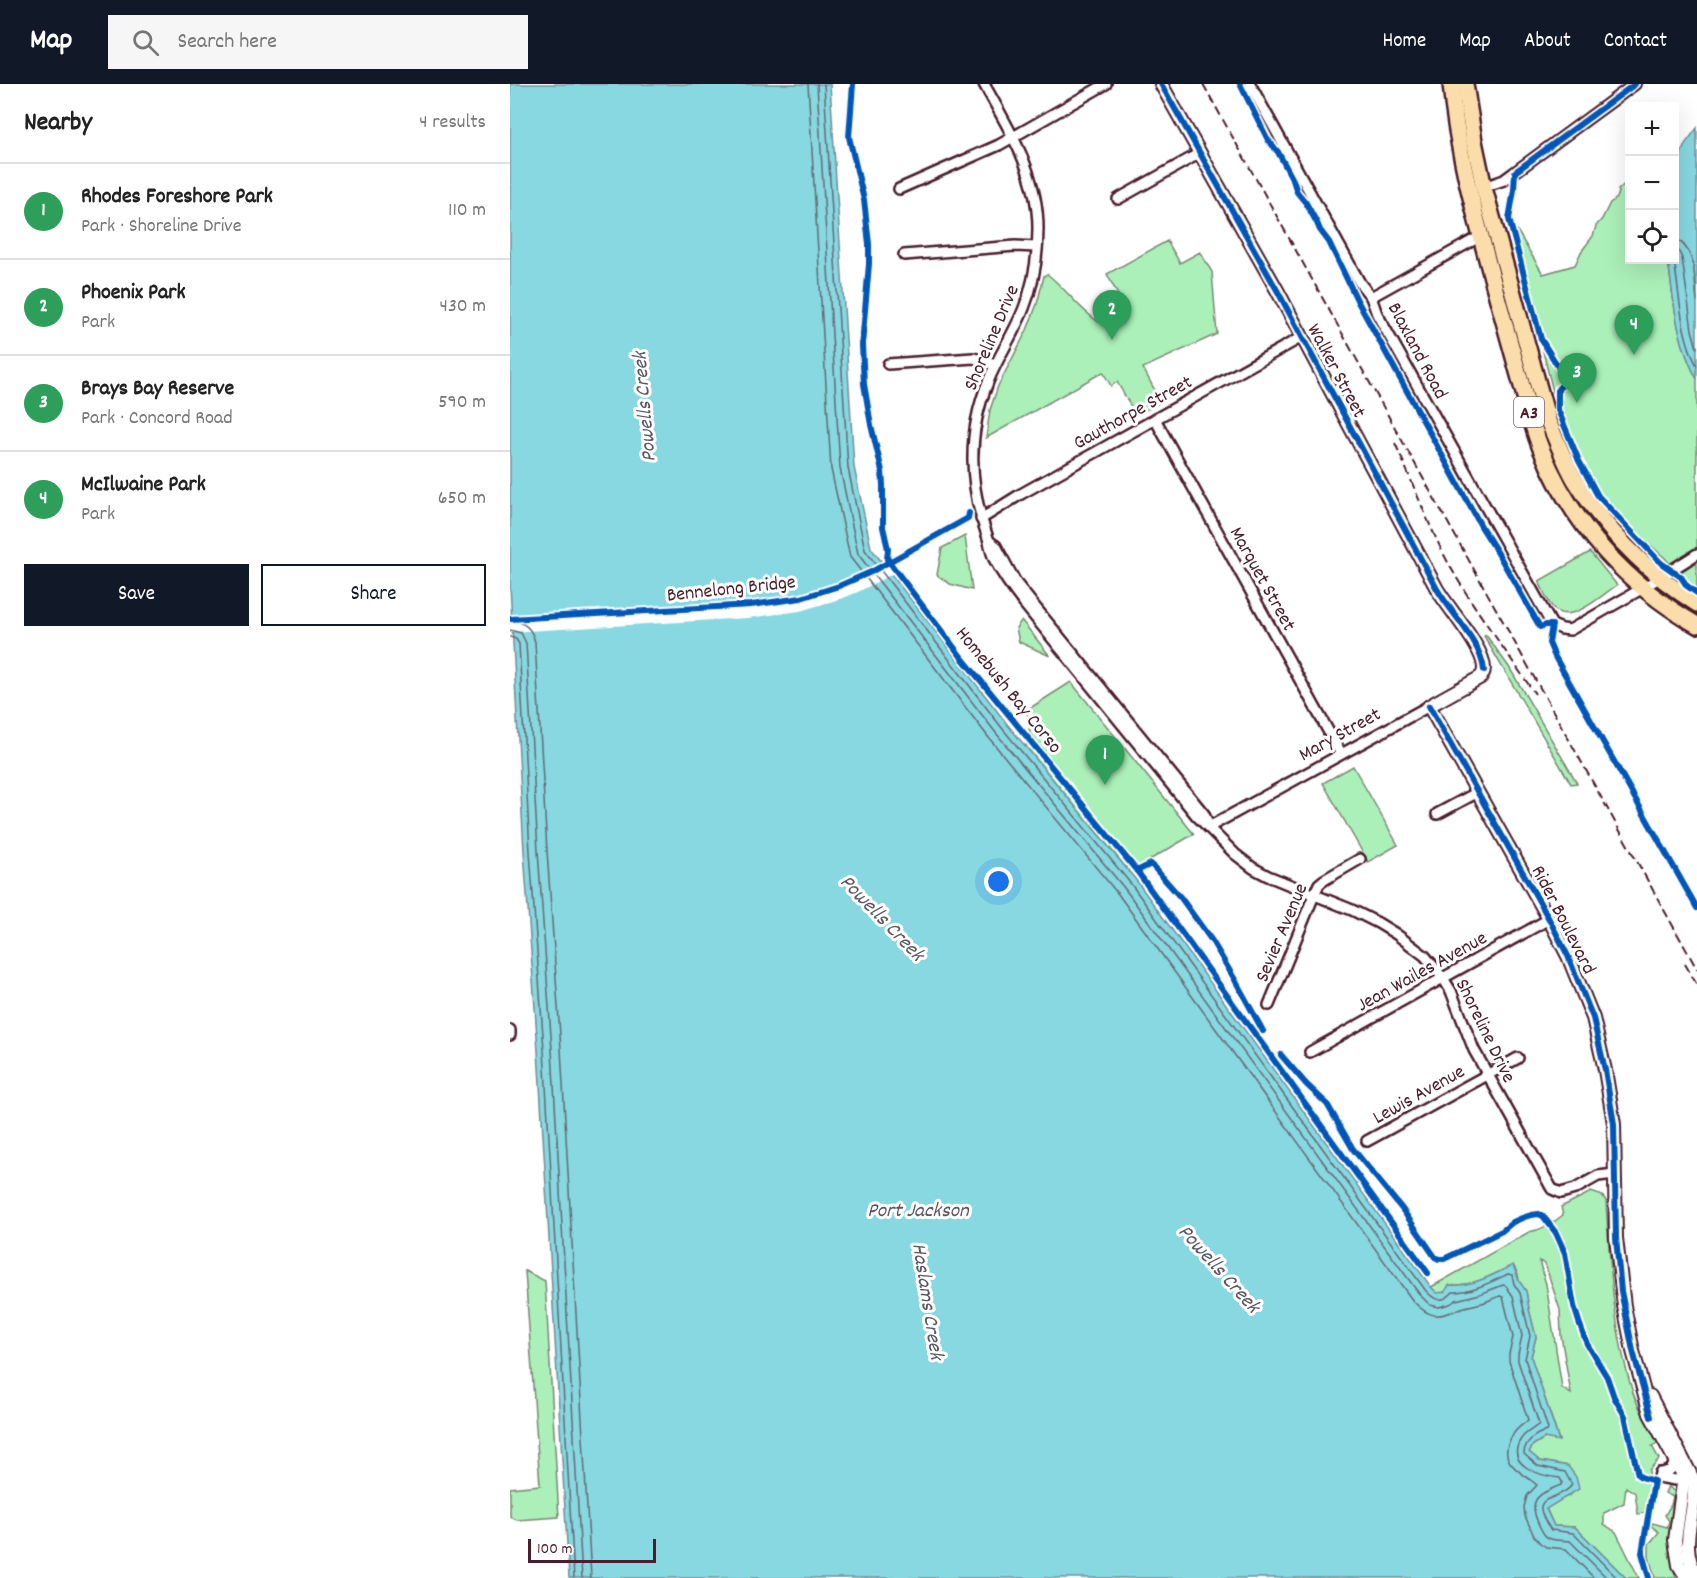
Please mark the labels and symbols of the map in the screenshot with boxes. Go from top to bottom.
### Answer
street label: Shoreline Drive [958,281,1028,396]
pin: 2 [1092,290,1132,340]
street label: Blaxland Road [1379,298,1454,405]
pin: 4 [1614,306,1654,355]
street label: Walker Street [1299,319,1372,424]
water label: Powells Creek [626,348,666,463]
pin: 3 [1558,354,1596,403]
street label: Gauthorpe Street [1069,369,1198,458]
road number: A3 [1514,397,1544,427]
street label: Marquet Street [1221,522,1302,637]
street label: Bennelong Bridge [666,569,797,611]
street label: Homebush Bay Corso [948,621,1068,760]
street label: Mary Street [1294,702,1387,770]
pin: 1 [1086,736,1124,785]
street label: Rider Boulevard [1523,861,1602,980]
your location [984,867,1013,896]
water label: Powells Creek [832,869,932,971]
street label: Sevier Avenue [1249,879,1316,987]
street label: Jean Wailes Avenue [1352,925,1493,1020]
street label: Shoreline Drive [1447,975,1522,1088]
street label: Lewis Avenue [1368,1059,1471,1132]
water label: Port Jackson [867,1197,970,1227]
water label: Powells Creek [1170,1219,1267,1323]
water label: Haslams Creek [902,1241,950,1364]
scale bar [528,1536,656,1564]

